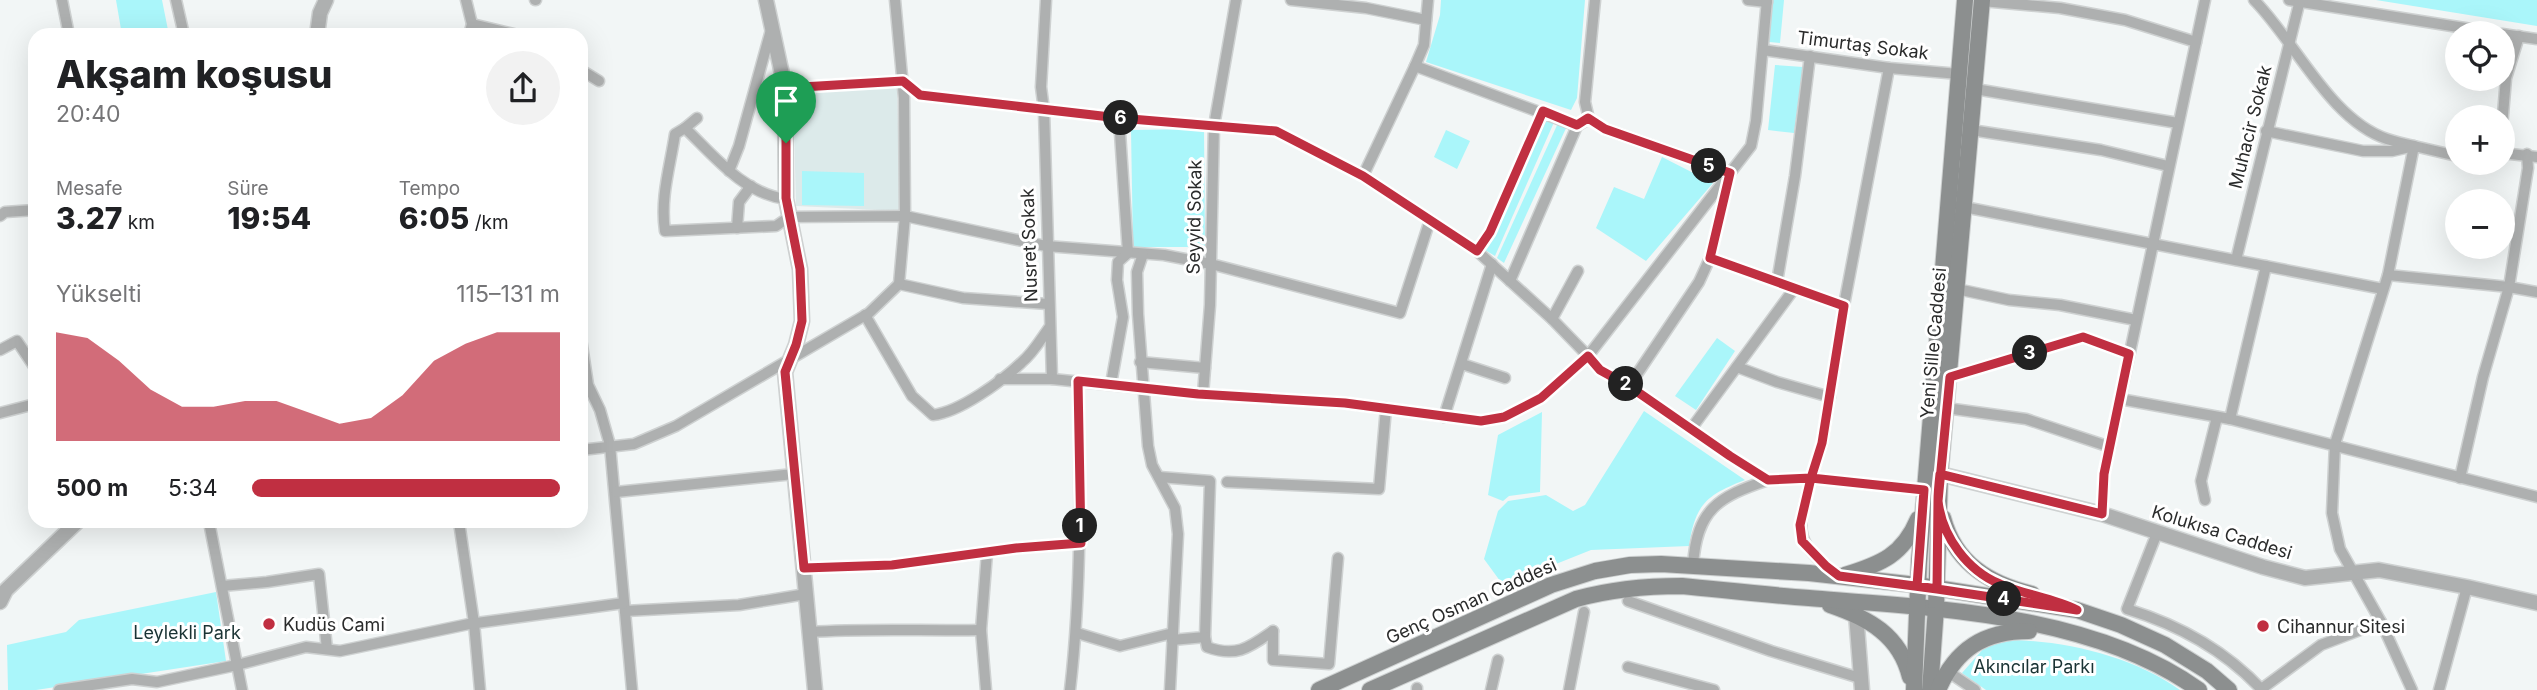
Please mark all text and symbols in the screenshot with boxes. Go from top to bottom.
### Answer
map controls [2445,21,2515,259]
button: locate [2445,21,2515,91]
street label: Timurtaş Sokak [1796,27,1930,63]
text: Akşam koşusu [56,51,333,97]
button: share [486,51,560,125]
street label: Muhacir Sokak [2225,63,2275,191]
pin [756,71,816,143]
icon: arrive [767,82,805,120]
text: 20:40 [56,100,121,128]
pin: 6 [1104,100,1138,136]
button: + [2445,105,2515,175]
text: 6 [1114,106,1127,129]
pin: 5 [1692,148,1726,184]
text: 5 [1702,154,1715,177]
street label: Seyyid Sokak [1183,159,1206,274]
text: Mesafe [56,177,123,200]
text: Süre [227,177,269,200]
text: Tempo [399,177,460,200]
street label: Nusret Sokak [1017,188,1041,302]
button: − [2445,189,2515,259]
text: 3.27 [56,200,122,236]
text: 19:54 [227,200,311,236]
text: 6:05 [399,200,469,236]
text: km [122,211,155,234]
text: /km [469,211,509,234]
street label: Yeni Sille Caddesi [1916,267,1950,419]
text: Yükselti [56,280,141,308]
text: 115–131 m [456,280,560,308]
pin: 3 [2012,336,2048,370]
text: 3 [2023,341,2036,364]
pin: 2 [1608,366,1644,402]
text: 2 [1620,372,1631,395]
text: 500 m [56,474,128,502]
text: 5:34 [168,474,218,502]
street label: Kolukısa Caddesi [2149,501,2295,563]
pin: 1 [1062,508,1098,544]
text: 1 [1075,514,1084,537]
street label: Genç Osman Caddesi [1382,554,1560,648]
pin: 4 [1986,582,2022,616]
text: 4 [1997,587,2010,610]
place label: Kudüs Cami [283,614,385,635]
marker: Kudüs Cami [261,616,277,632]
place label: Cihannur Sitesi [2277,616,2405,637]
marker: Cihannur Sitesi [2255,618,2271,634]
park label: Leylekli Park [133,622,241,643]
park label: Akıncılar Parkı [1973,656,2095,677]

